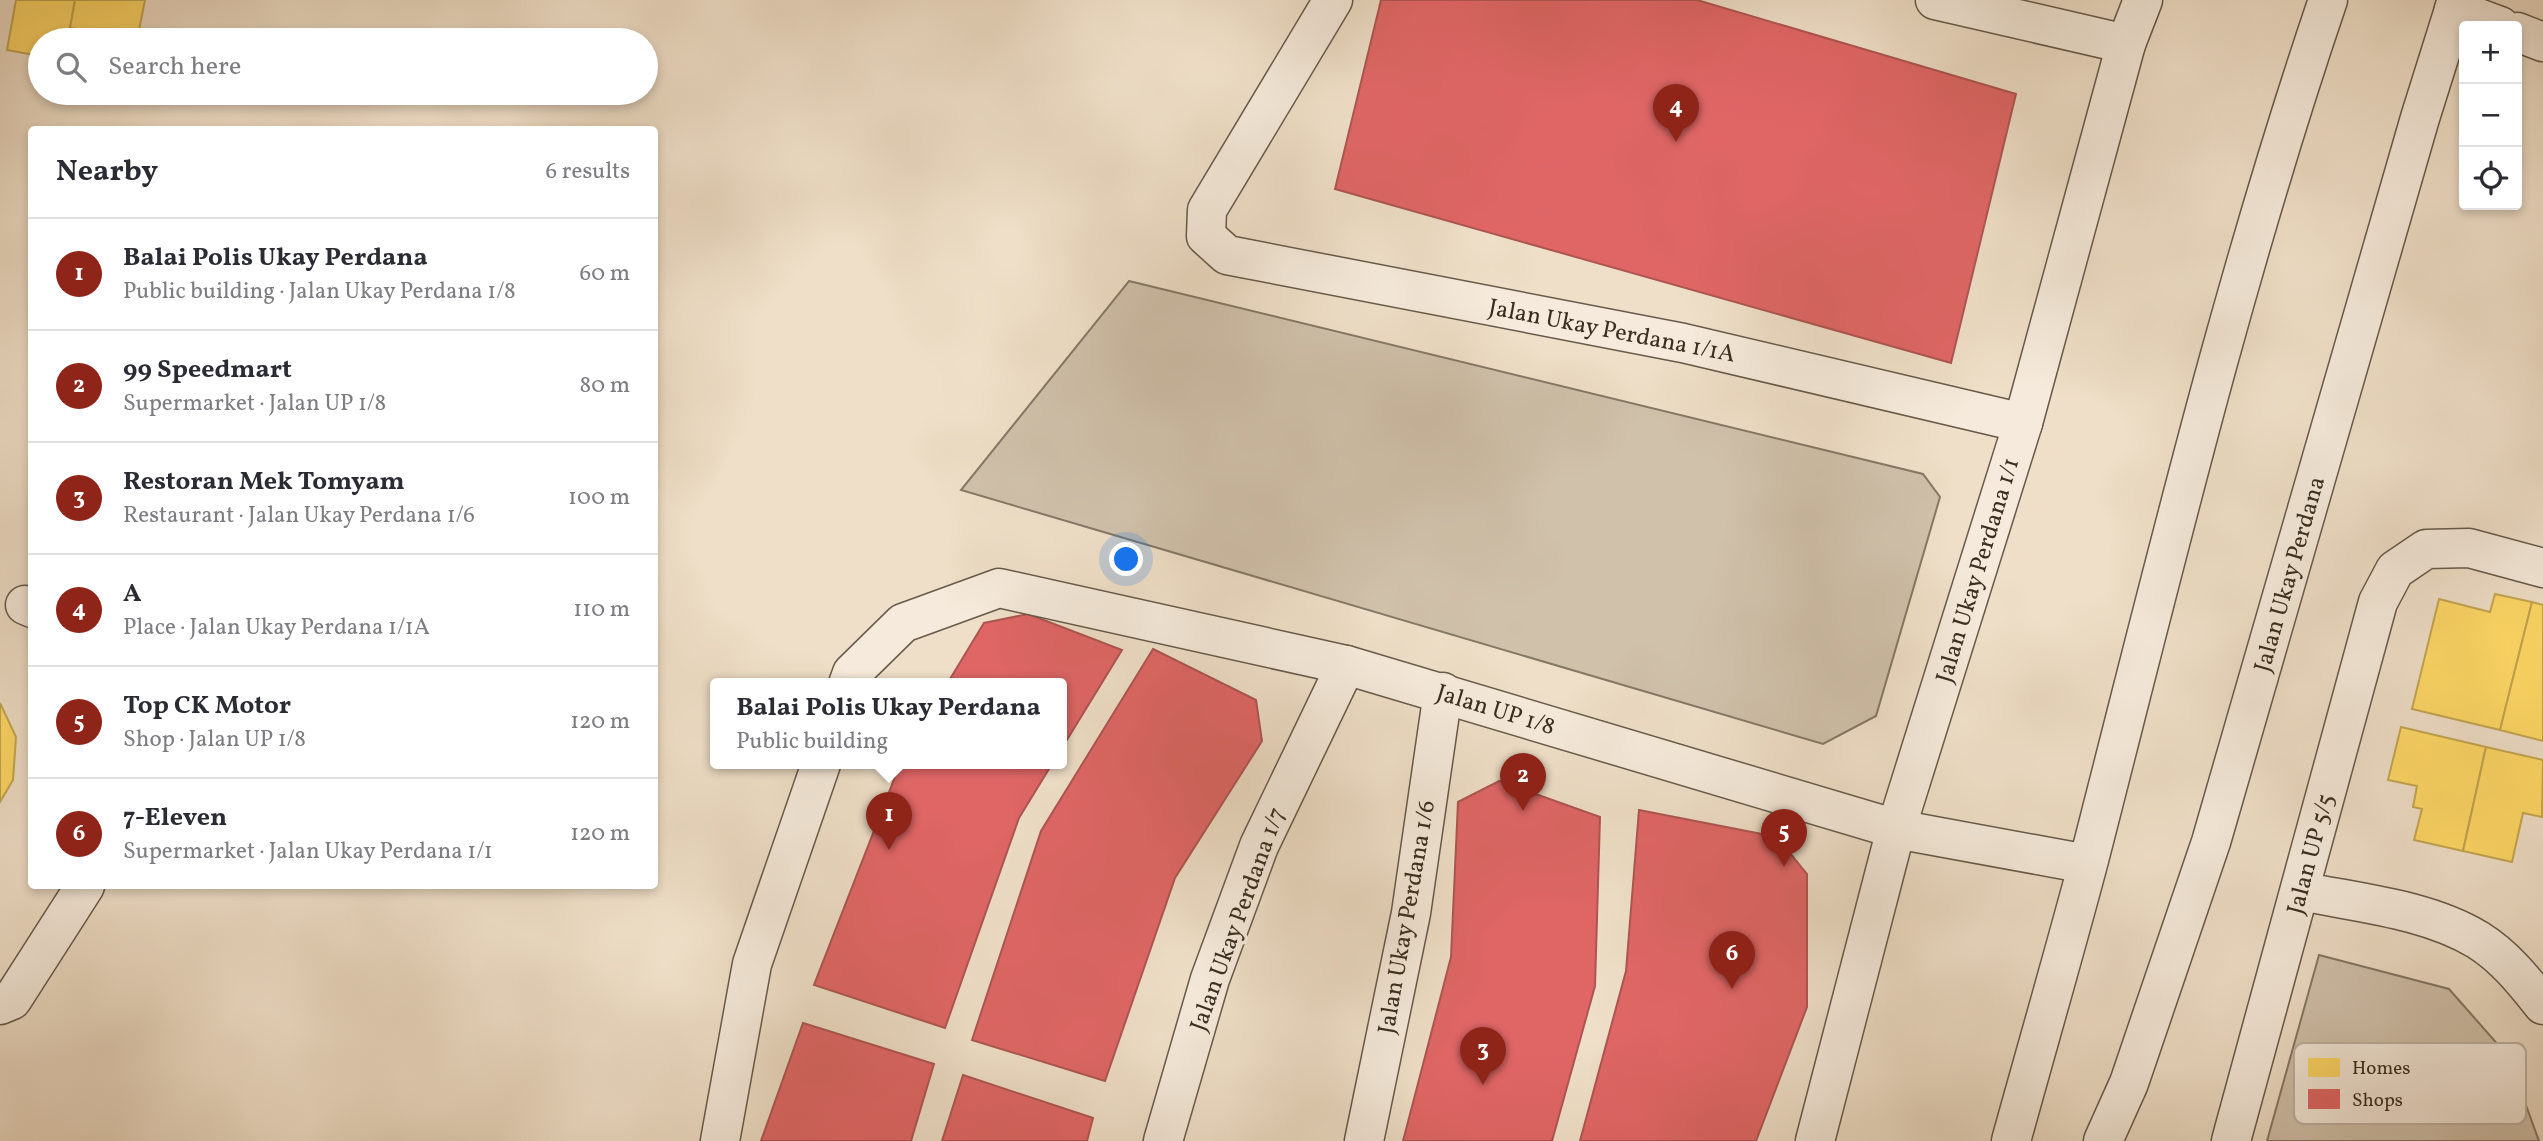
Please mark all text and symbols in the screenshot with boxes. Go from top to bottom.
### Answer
map controls [2459,21,2522,210]
button: + [2459,21,2522,84]
search box [28,28,658,105]
icon: search [52,48,90,86]
text: Search here [108,49,241,85]
pin: 4 [1653,84,1699,142]
button: − [2459,84,2522,147]
button: locate [2459,147,2522,210]
text: Nearby [56,151,158,193]
text: 6 results [546,156,630,188]
text: Balai Polis Ukay Perdana [123,240,428,276]
text: 1 [74,258,84,290]
text: 60 m [580,258,630,290]
text: Public building · Jalan Ukay Perdana 1/8 [123,276,516,308]
street label: Jalan Ukay Perdana 1/1A [1485,291,1738,373]
text: 99 Speedmart [123,352,292,388]
text: 2 [73,370,85,402]
text: 80 m [580,370,630,402]
text: Supermarket · Jalan UP 1/8 [123,388,386,420]
street label: Jalan Ukay Perdana 1/1 [1928,454,2029,687]
text: Restoran Mek Tomyam [123,464,405,500]
street label: Jalan Ukay Perdana [2247,473,2335,676]
text: 3 [73,482,85,514]
text: 100 m [568,482,630,514]
text: Restaurant · Jalan Ukay Perdana 1/6 [123,500,475,532]
your location [1109,542,1143,576]
text: A [123,576,142,612]
text: 4 [72,594,86,626]
text: 110 m [573,594,630,626]
text: Place · Jalan Ukay Perdana 1/1A [123,612,430,644]
street label: Jalan UP 1/8 [1432,677,1559,745]
popup [710,678,1067,769]
text: Top CK Motor [123,688,291,724]
text: Balai Polis Ukay Perdana [736,690,1041,726]
text: 5 [73,706,85,738]
text: 120 m [570,706,630,738]
text: Shop · Jalan UP 1/8 [123,724,306,756]
text: Public building [736,726,888,758]
pin: 2 [1500,753,1546,811]
street label: Jalan UP 5/5 [2280,790,2344,919]
pin: 1 [866,792,912,850]
street label: Jalan Ukay Perdana 1/6 [1371,798,1445,1037]
text: 7-Eleven [123,800,227,836]
street label: Jalan Ukay Perdana 1/7 [1183,803,1295,1036]
pin: 5 [1761,809,1807,867]
text: 6 [73,818,85,850]
text: 120 m [570,818,630,850]
text: Supermarket · Jalan Ukay Perdana 1/1 [123,836,493,868]
pin: 6 [1709,931,1755,989]
pin: 3 [1460,1027,1506,1085]
legend [2294,1043,2526,1124]
text: Homes [2352,1056,2410,1082]
text: Shops [2352,1088,2403,1114]

